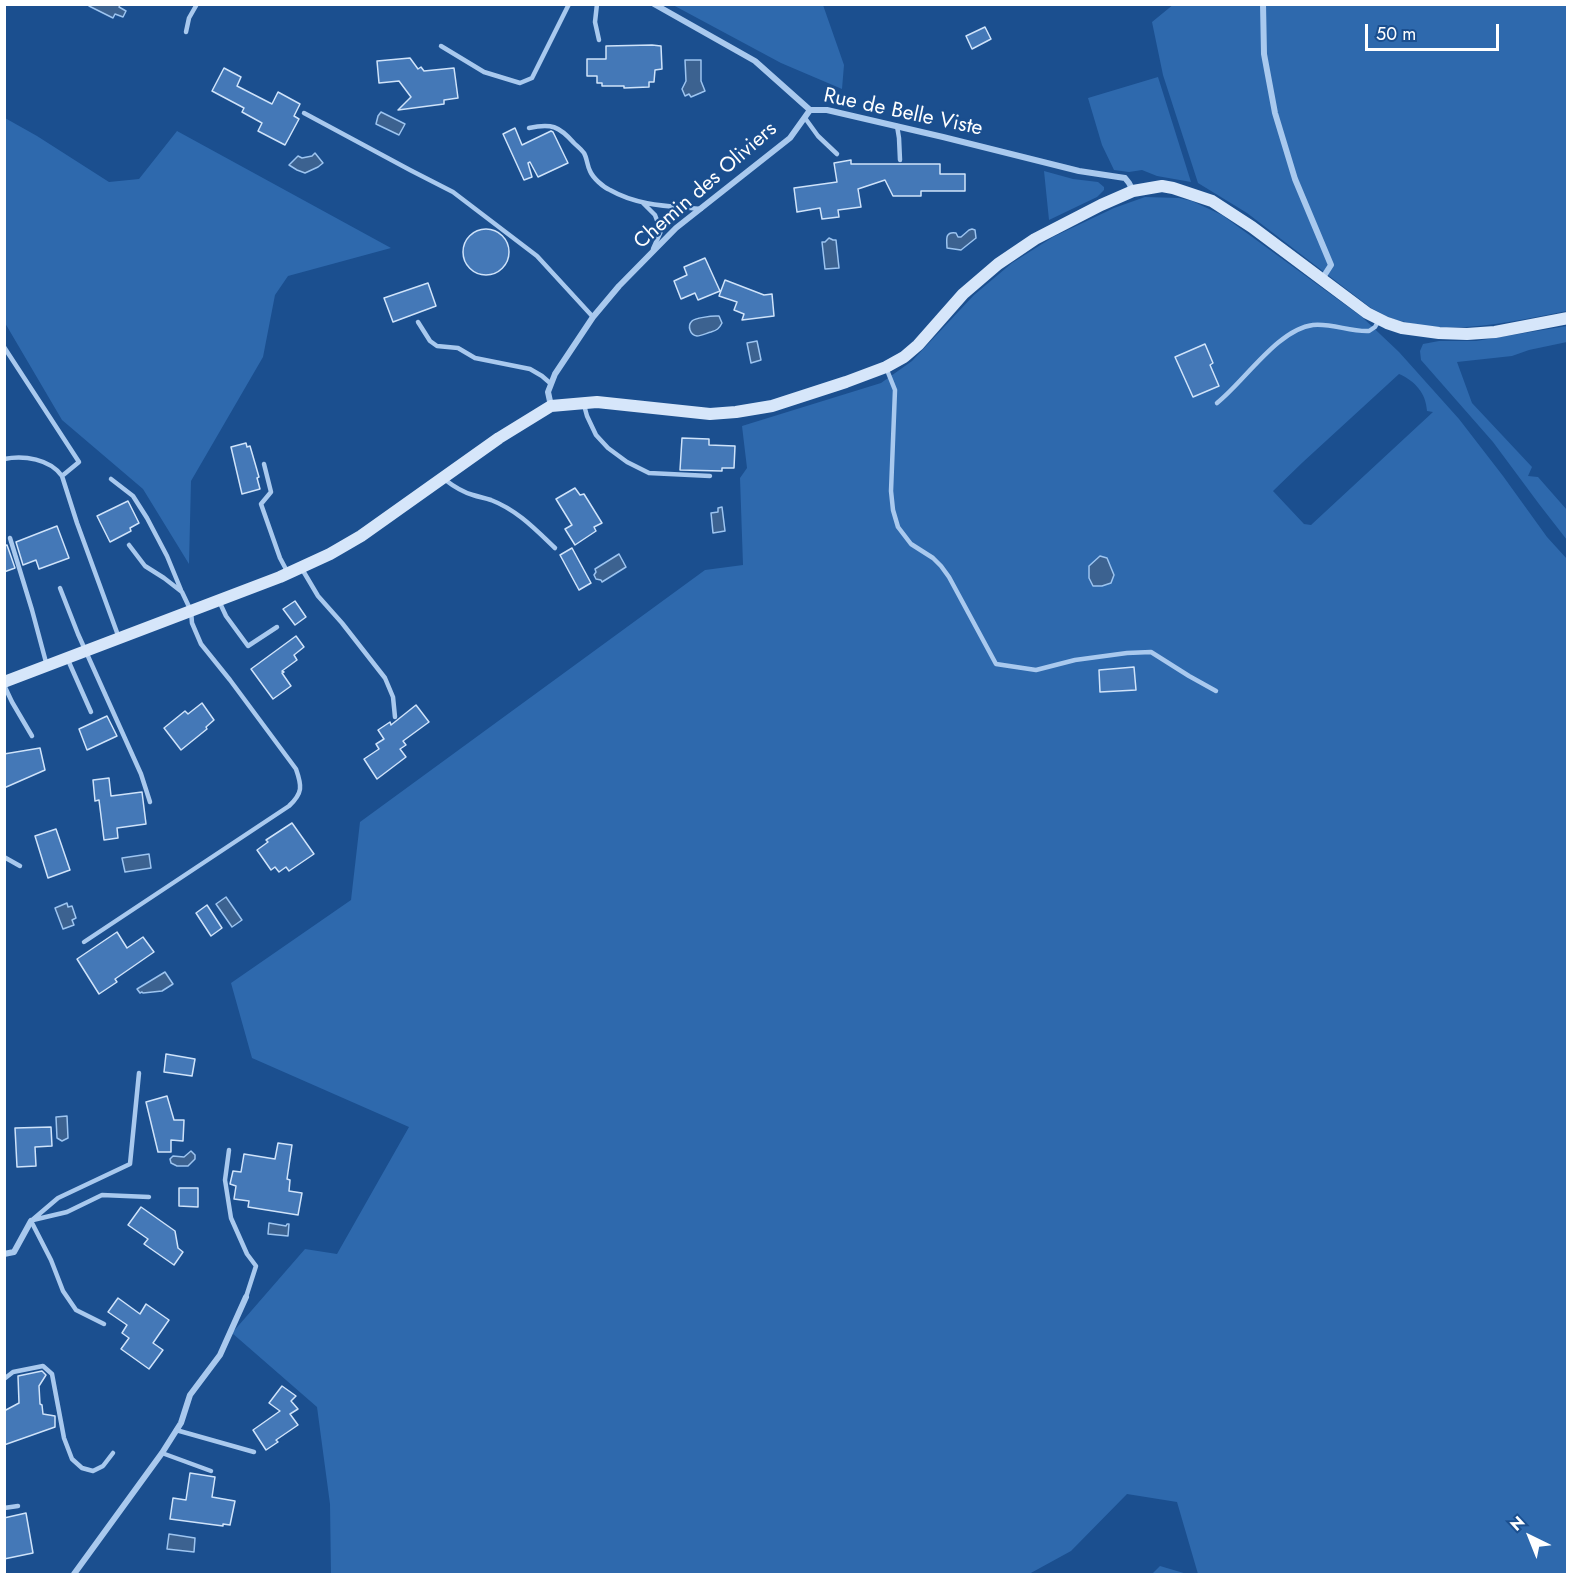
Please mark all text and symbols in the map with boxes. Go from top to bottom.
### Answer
scale bar [1368,12,1502,50]
text: 50 m [1376,21,1416,47]
street label: Rue de Belle Viste [821,84,985,142]
street label: Chemin des Oliviers [629,117,783,255]
north arrow [1500,1507,1560,1567]
text: N [1505,1511,1530,1536]

